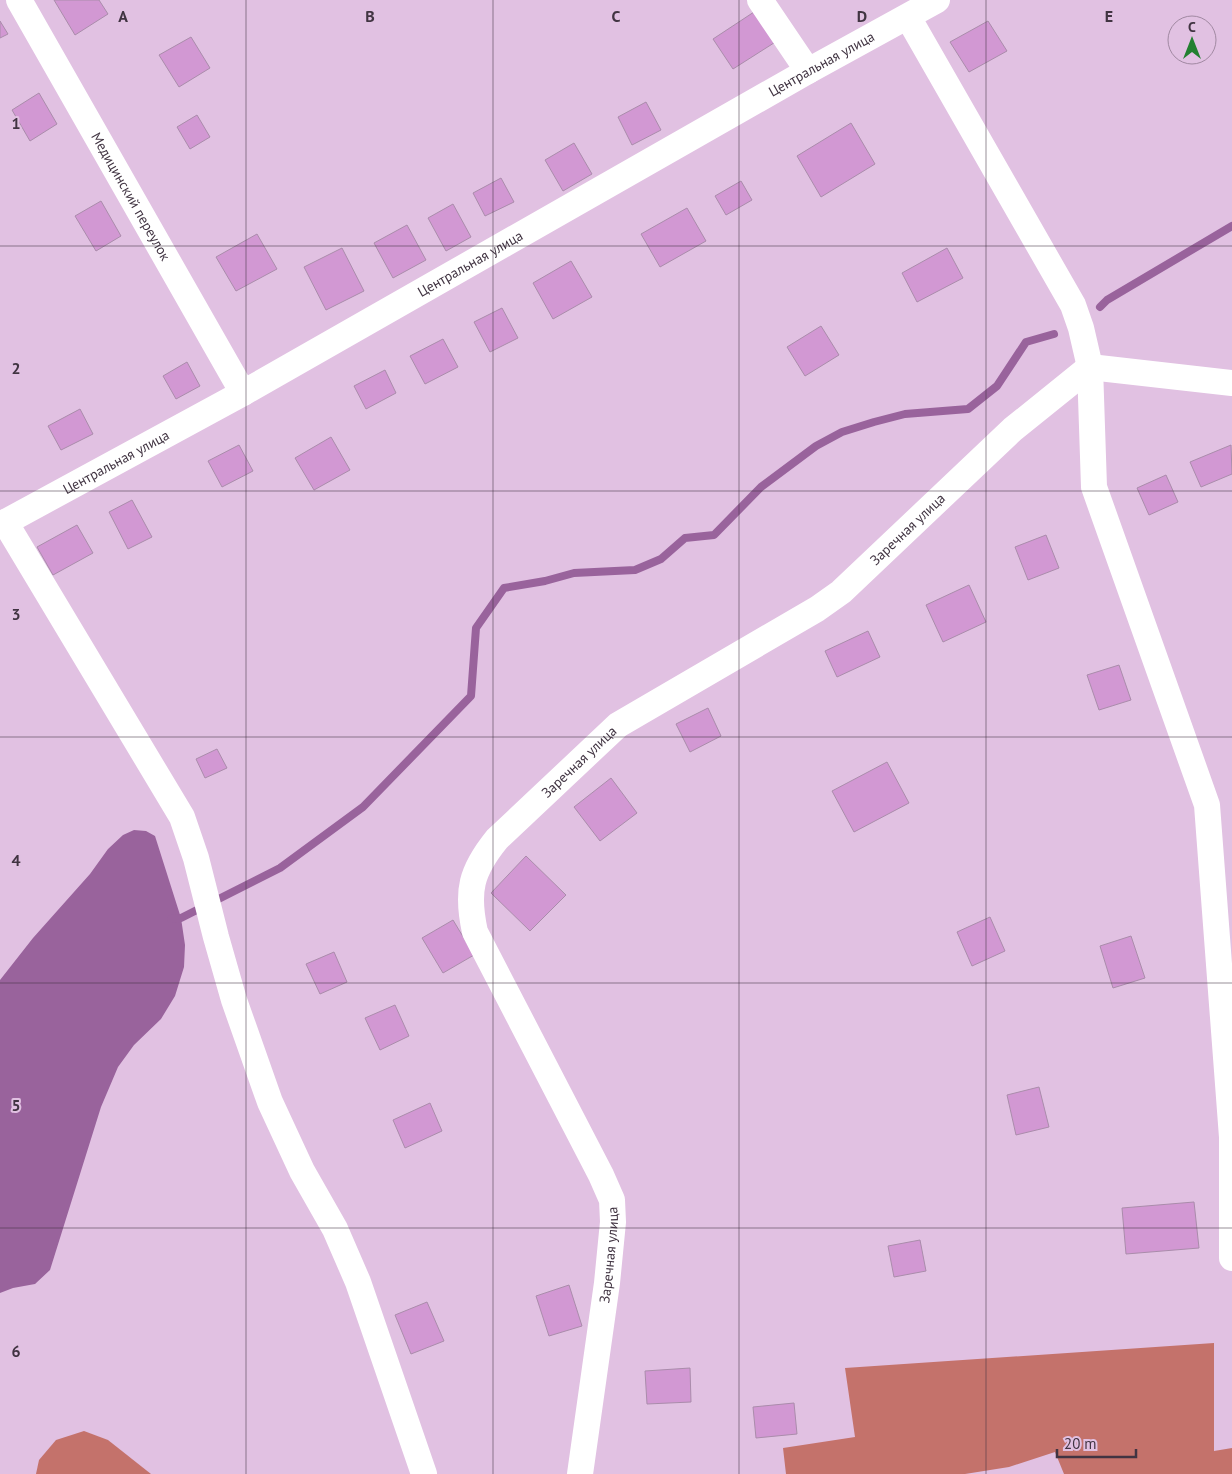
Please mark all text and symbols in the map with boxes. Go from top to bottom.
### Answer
text: A [118,6,128,26]
text: B [365,6,375,26]
text: C [612,6,621,26]
text: D [857,6,867,26]
text: E [1105,6,1113,26]
north arrow [1167,15,1217,65]
text: С [1188,18,1196,36]
street label: Центральная улица [765,27,877,101]
text: 1 [11,113,21,133]
street label: Медицинский переулок [87,129,175,264]
street label: Центральная улица [414,226,526,301]
text: 2 [11,358,21,378]
street label: Центральная улица [60,426,172,498]
street label: Заречная улица [866,489,949,569]
text: 3 [11,604,21,624]
street label: Заречная улица [538,722,620,801]
text: 4 [11,850,21,870]
text: 5 [11,1095,21,1115]
street label: Заречная улица [595,1206,622,1304]
text: 6 [11,1341,21,1361]
scale bar [1057,1426,1136,1458]
text: 20 m [1064,1434,1097,1453]

